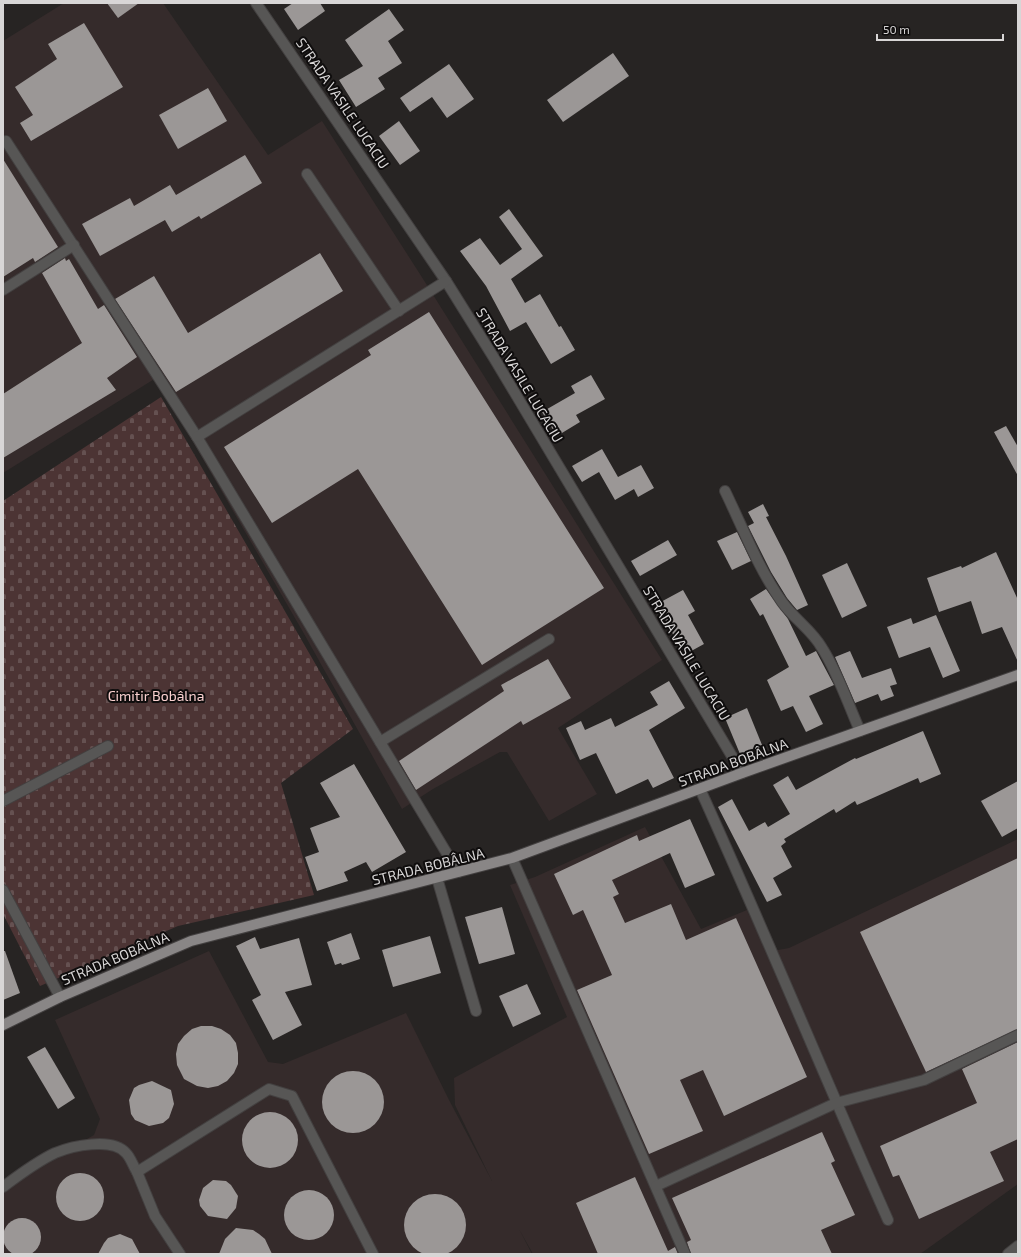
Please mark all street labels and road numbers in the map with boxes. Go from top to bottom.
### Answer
street label: STRADA VASILE LUCACIU [293,34,393,172]
street label: STRADA VASILE LUCACIU [473,305,567,445]
street label: STRADA VASILE LUCACIU [640,583,734,723]
street label: STRADA BOBÂLNA [676,734,790,790]
street label: STRADA BOBÂLNA [370,844,486,888]
street label: STRADA BOBÂLNA [59,928,172,988]

